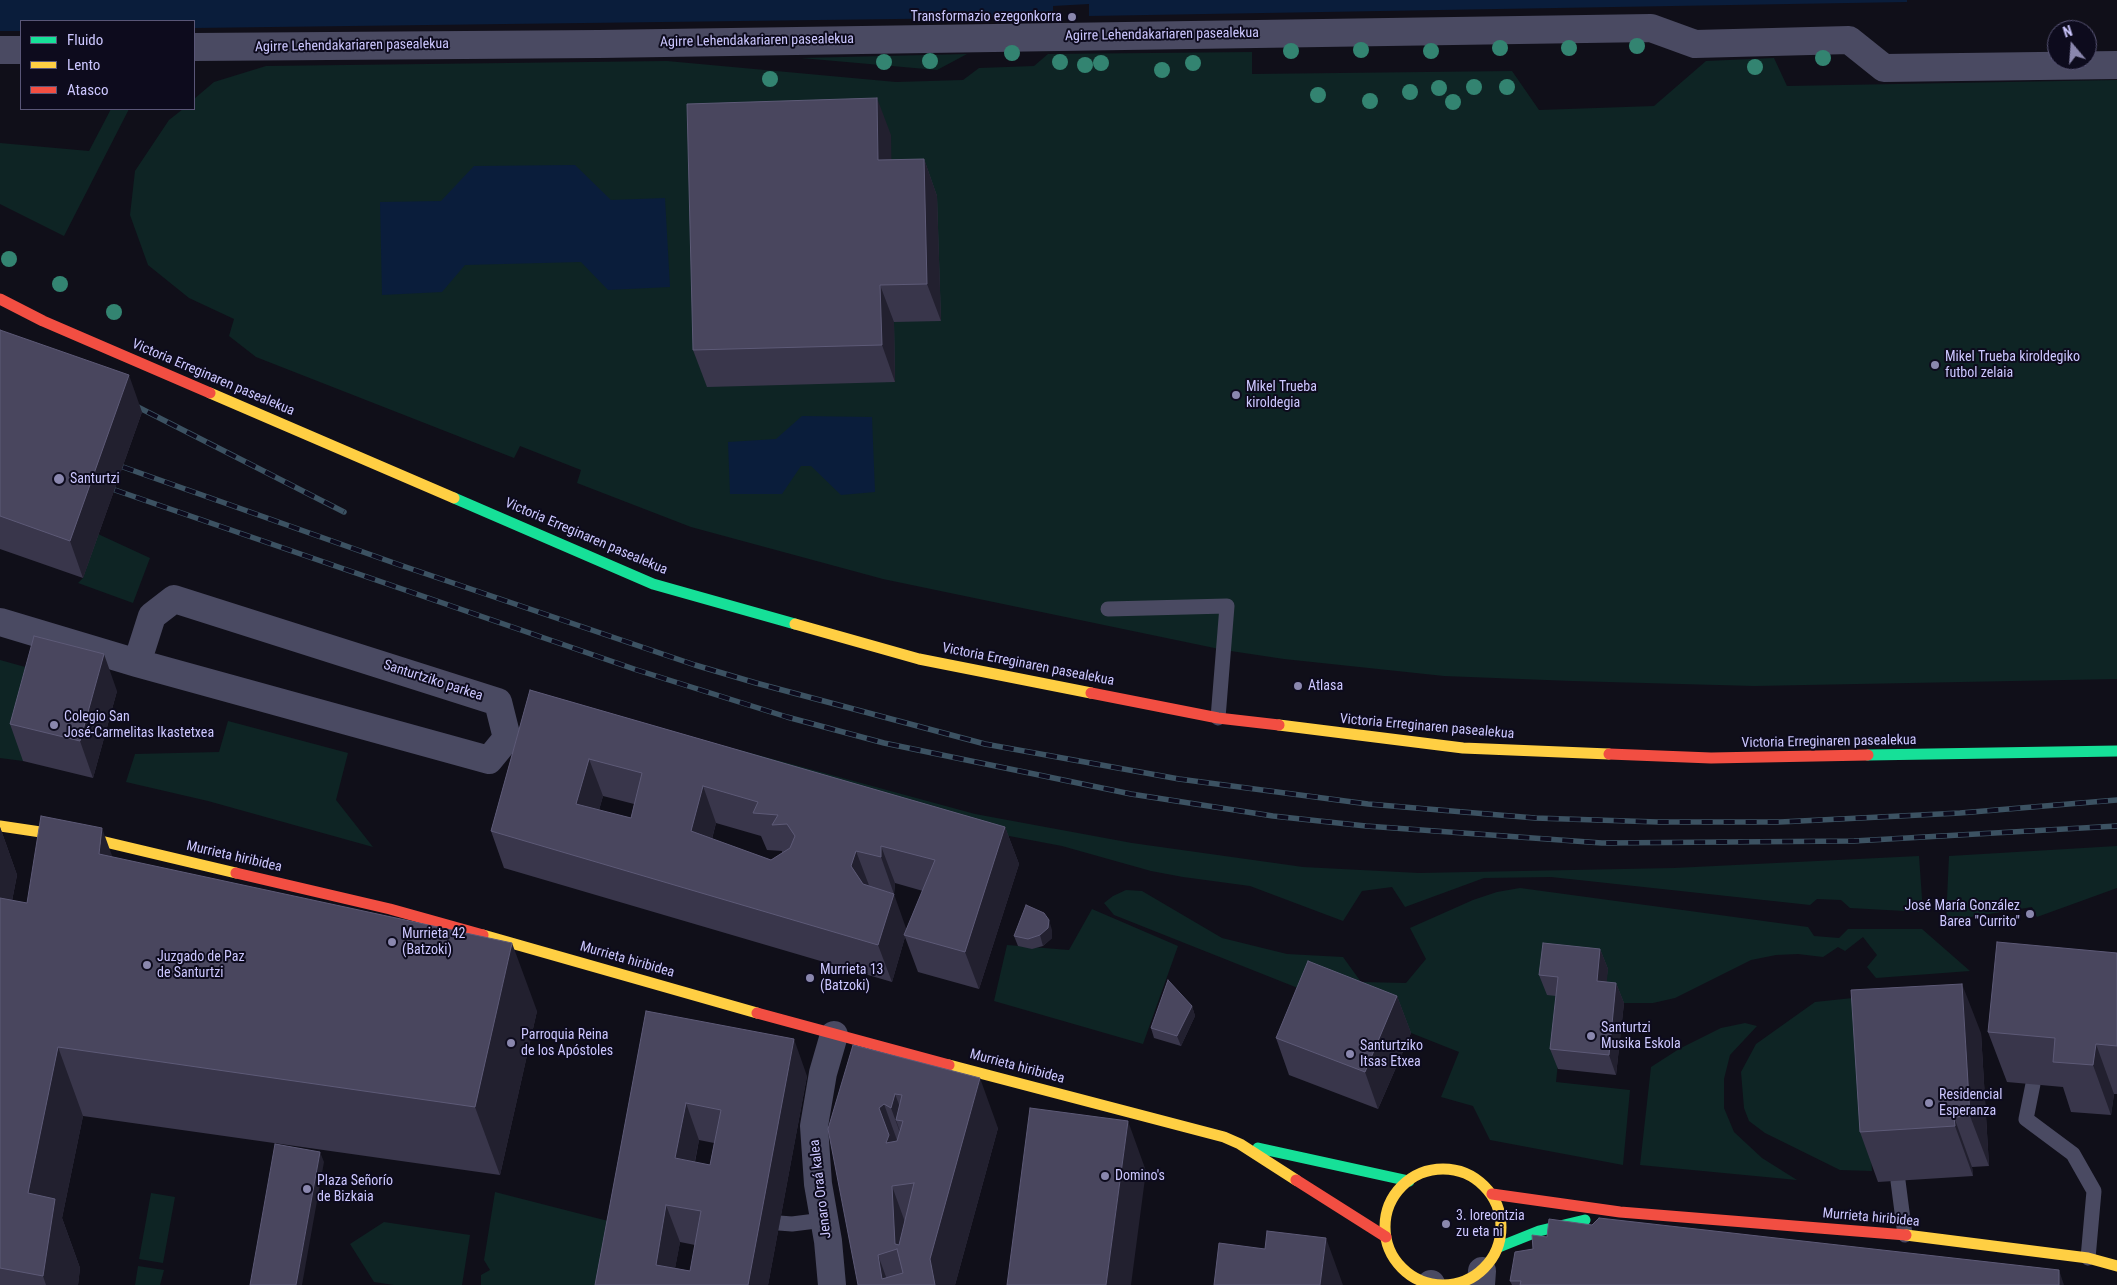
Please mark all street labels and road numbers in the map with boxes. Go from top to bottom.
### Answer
street label: Agirre Lehendakariaren pasealekua [1065,25,1259,45]
street label: Agirre Lehendakariaren pasealekua [660,31,854,51]
street label: Agirre Lehendakariaren pasealekua [255,36,449,56]
street label: Victoria Erreginaren pasealekua [129,336,297,420]
street label: Victoria Erreginaren pasealekua [502,495,670,579]
street label: Victoria Erreginaren pasealekua [941,640,1115,690]
street label: Santurtziko parkea [381,657,485,705]
street label: Victoria Erreginaren pasealekua [1339,711,1515,743]
street label: Victoria Erreginaren pasealekua [1741,732,1917,752]
street label: Murrieta hiribidea [185,838,283,876]
street label: Murrieta hiribidea [578,938,676,982]
street label: Murrieta hiribidea [968,1046,1066,1088]
street label: Jenaro Oraá kalea [807,1138,835,1240]
street label: Murrieta hiribidea [1822,1205,1920,1231]

